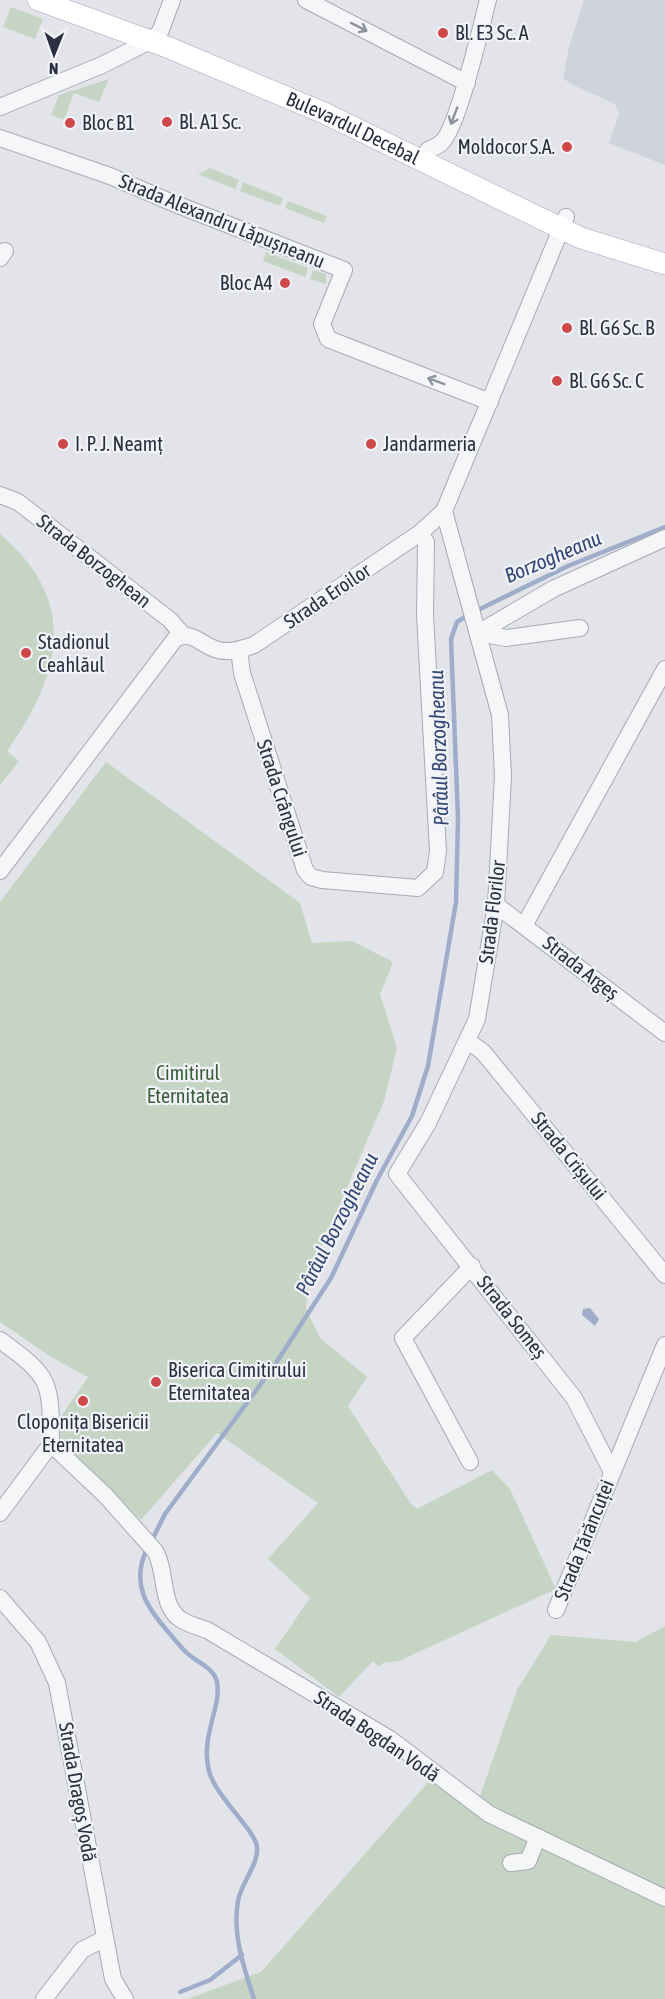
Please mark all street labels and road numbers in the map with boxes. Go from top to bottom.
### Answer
street label: Bulevardul Decebal [283,87,424,169]
street label: Strada Alexandru Lăpușneanu [116,169,328,272]
street label: Strada Borzoghean [33,509,156,612]
street label: Strada Eroilor [279,558,375,633]
street label: Strada Crângului [253,736,312,859]
street label: Strada Florilor [474,858,509,965]
street label: Strada Argeș [539,931,624,1004]
street label: Strada Crișului [527,1107,612,1204]
street label: Strada Someș [473,1271,552,1363]
street label: Strada Țărăncuței [549,1476,618,1603]
street label: Strada Bogdan Vodă [310,1685,444,1786]
street label: Strada Dragoș Vodă [55,1720,102,1863]

